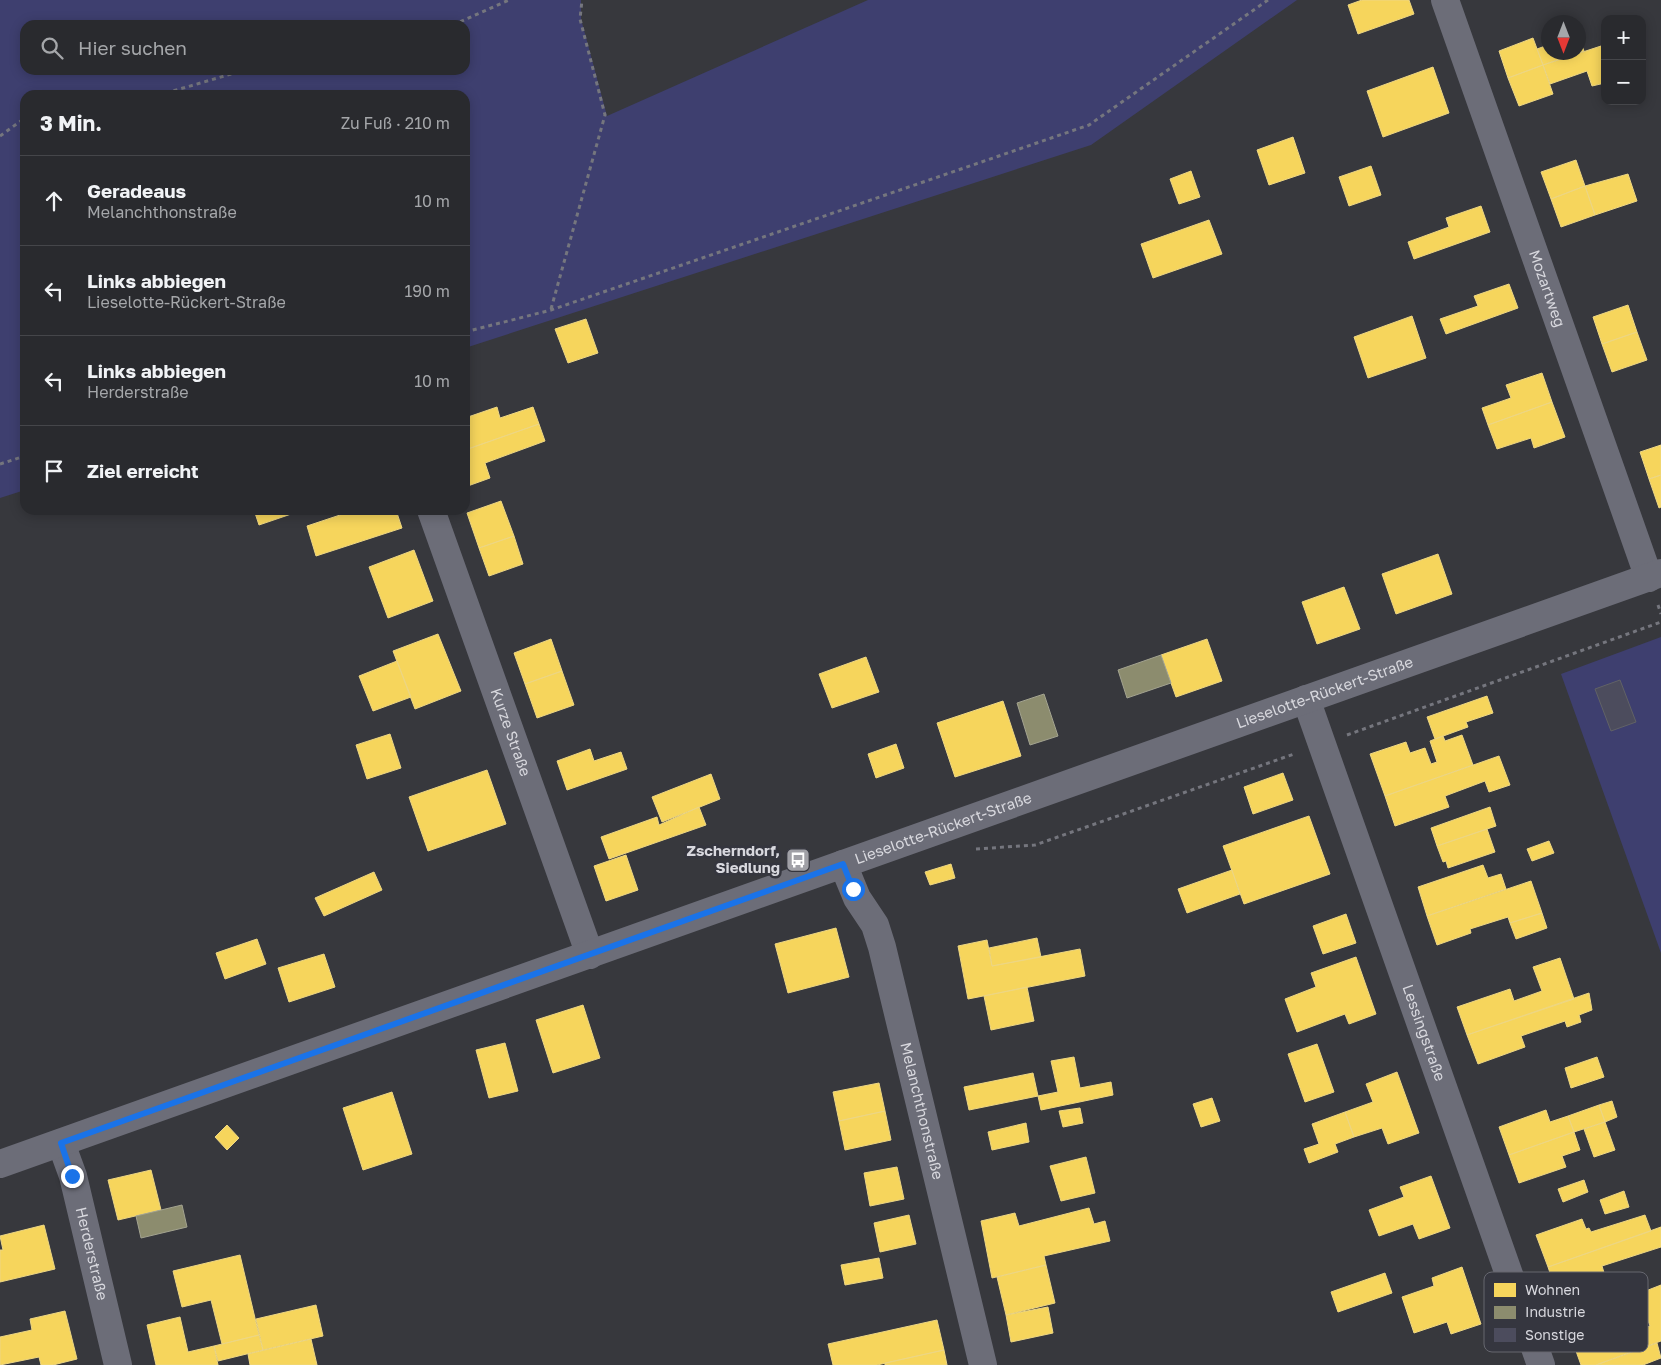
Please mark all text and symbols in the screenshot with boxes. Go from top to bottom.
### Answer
north arrow [1541,15,1586,60]
map controls [1601,15,1646,105]
button: + [1601,15,1646,60]
search box [20,20,470,75]
icon: search [38,34,66,62]
text: Hier suchen [78,36,187,59]
button: − [1601,60,1646,105]
text: 3 Min. [40,110,102,136]
text: Zu Fuß · 210 m [341,113,450,133]
text: Geradeaus [87,179,186,202]
icon: ahead [40,187,68,215]
text: 10 m [414,191,450,211]
text: Melanchthonstraße [87,202,237,222]
street label: Mozartweg [1526,247,1570,329]
text: Links abbiegen [87,269,226,292]
icon: left [40,277,68,305]
text: 190 m [404,281,450,301]
text: Lieselotte-Rückert-Straße [87,292,286,312]
text: Links abbiegen [87,359,226,382]
icon: left [40,367,68,395]
text: 10 m [414,371,450,391]
text: Herderstraße [87,382,188,402]
icon: arrive [40,457,68,485]
text: Ziel erreicht [87,459,199,482]
street label: Lieselotte-Rückert-Straße [1233,652,1415,731]
street label: Kurze Straße [487,685,535,779]
street label: Lieselotte-Rückert-Straße [852,788,1034,867]
place label: Zscherndorf, Siedlung [687,841,780,876]
bus stop icon: Zscherndorf, Siedlung [785,847,811,873]
route start [842,878,865,901]
street label: Lessingstraße [1399,982,1450,1083]
street label: Melanchthonstraße [897,1040,948,1181]
route end [61,1165,84,1188]
street label: Herderstraße [73,1205,112,1302]
legend [1484,1272,1648,1352]
text: Wohnen [1525,1281,1580,1298]
text: Industrie [1525,1303,1585,1320]
text: Sonstige [1525,1326,1584,1343]

